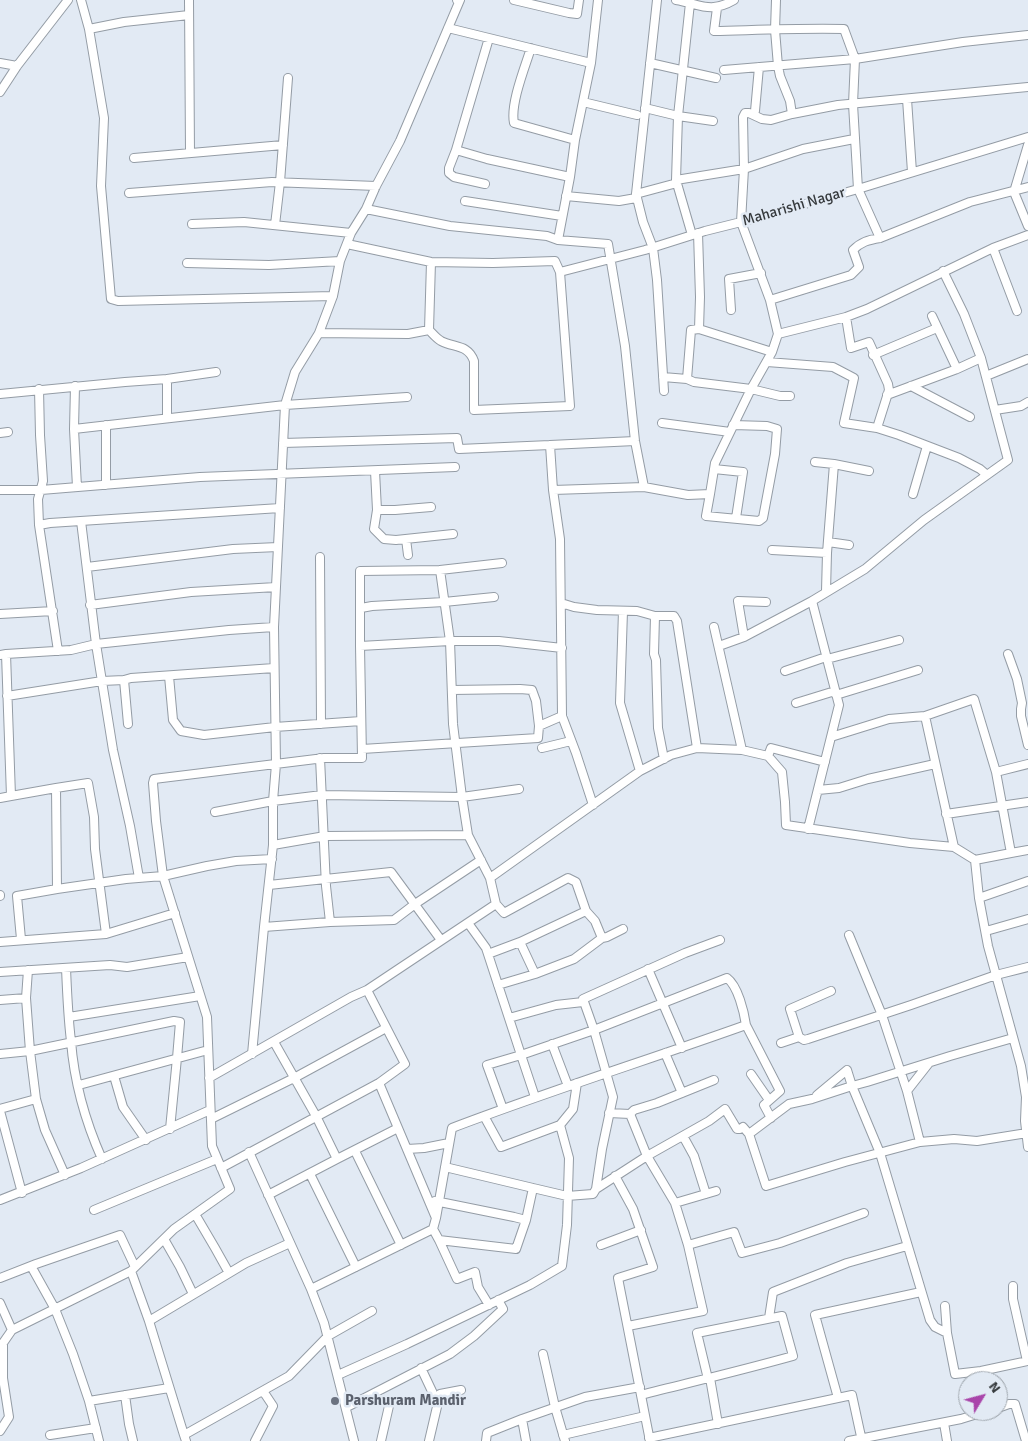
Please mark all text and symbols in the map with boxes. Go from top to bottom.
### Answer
street label: Maharishi Nagar [740,184,848,230]
north arrow [958,1371,1008,1421]
text: N [985,1378,1004,1396]
place label: Parshuram Mandir [345,1392,466,1410]
marker: Parshuram Mandir [329,1395,341,1407]

